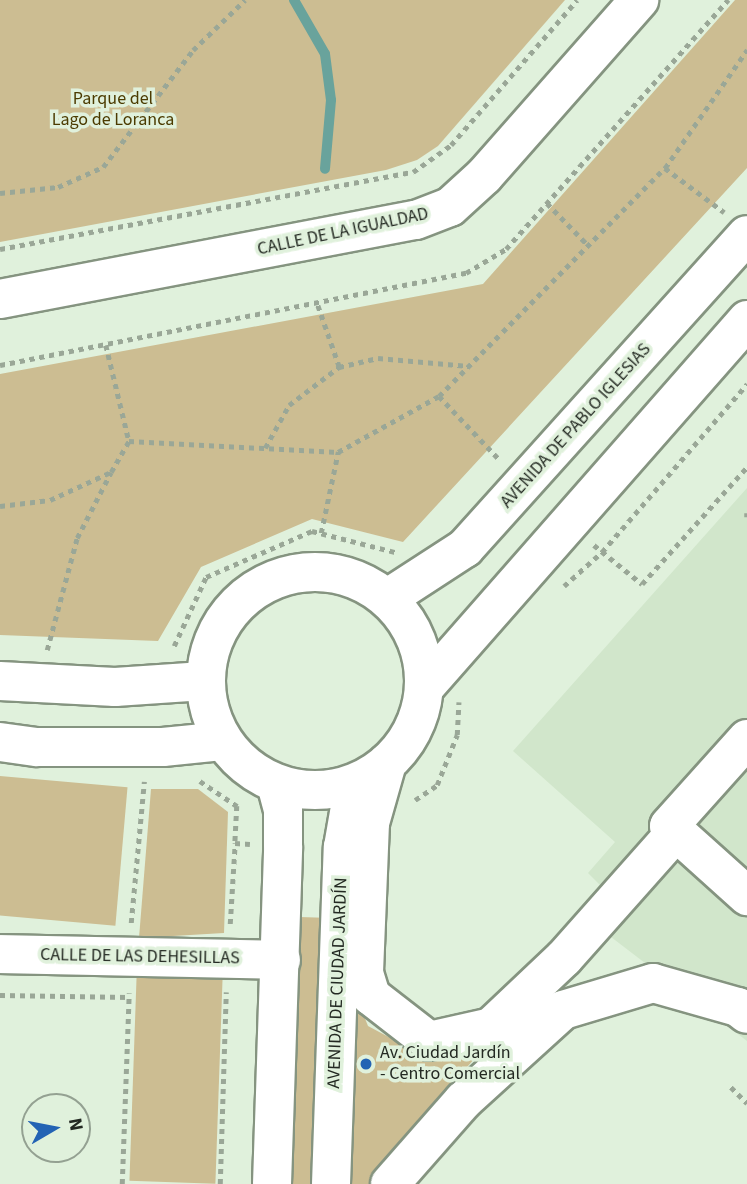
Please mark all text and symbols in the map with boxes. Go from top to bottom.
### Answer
park label: Parque del Lago de Loranca [52,89,174,132]
street label: CALLE DE LA IGUALDAD [255,203,431,261]
street label: AVENIDA DE PABLO IGLESIAS [496,339,656,513]
street label: AVENIDA DE CIUDAD JARDÍN [324,877,352,1089]
street label: CALLE DE LAS DEHESILLAS [40,944,240,970]
place label: Av. Ciudad Jardín - Centro Comercial [380,1043,520,1086]
marker: Av. Ciudad Jardín - Centro Comercial [358,1056,374,1072]
north arrow [21,1093,91,1163]
text: N [61,1116,90,1133]

